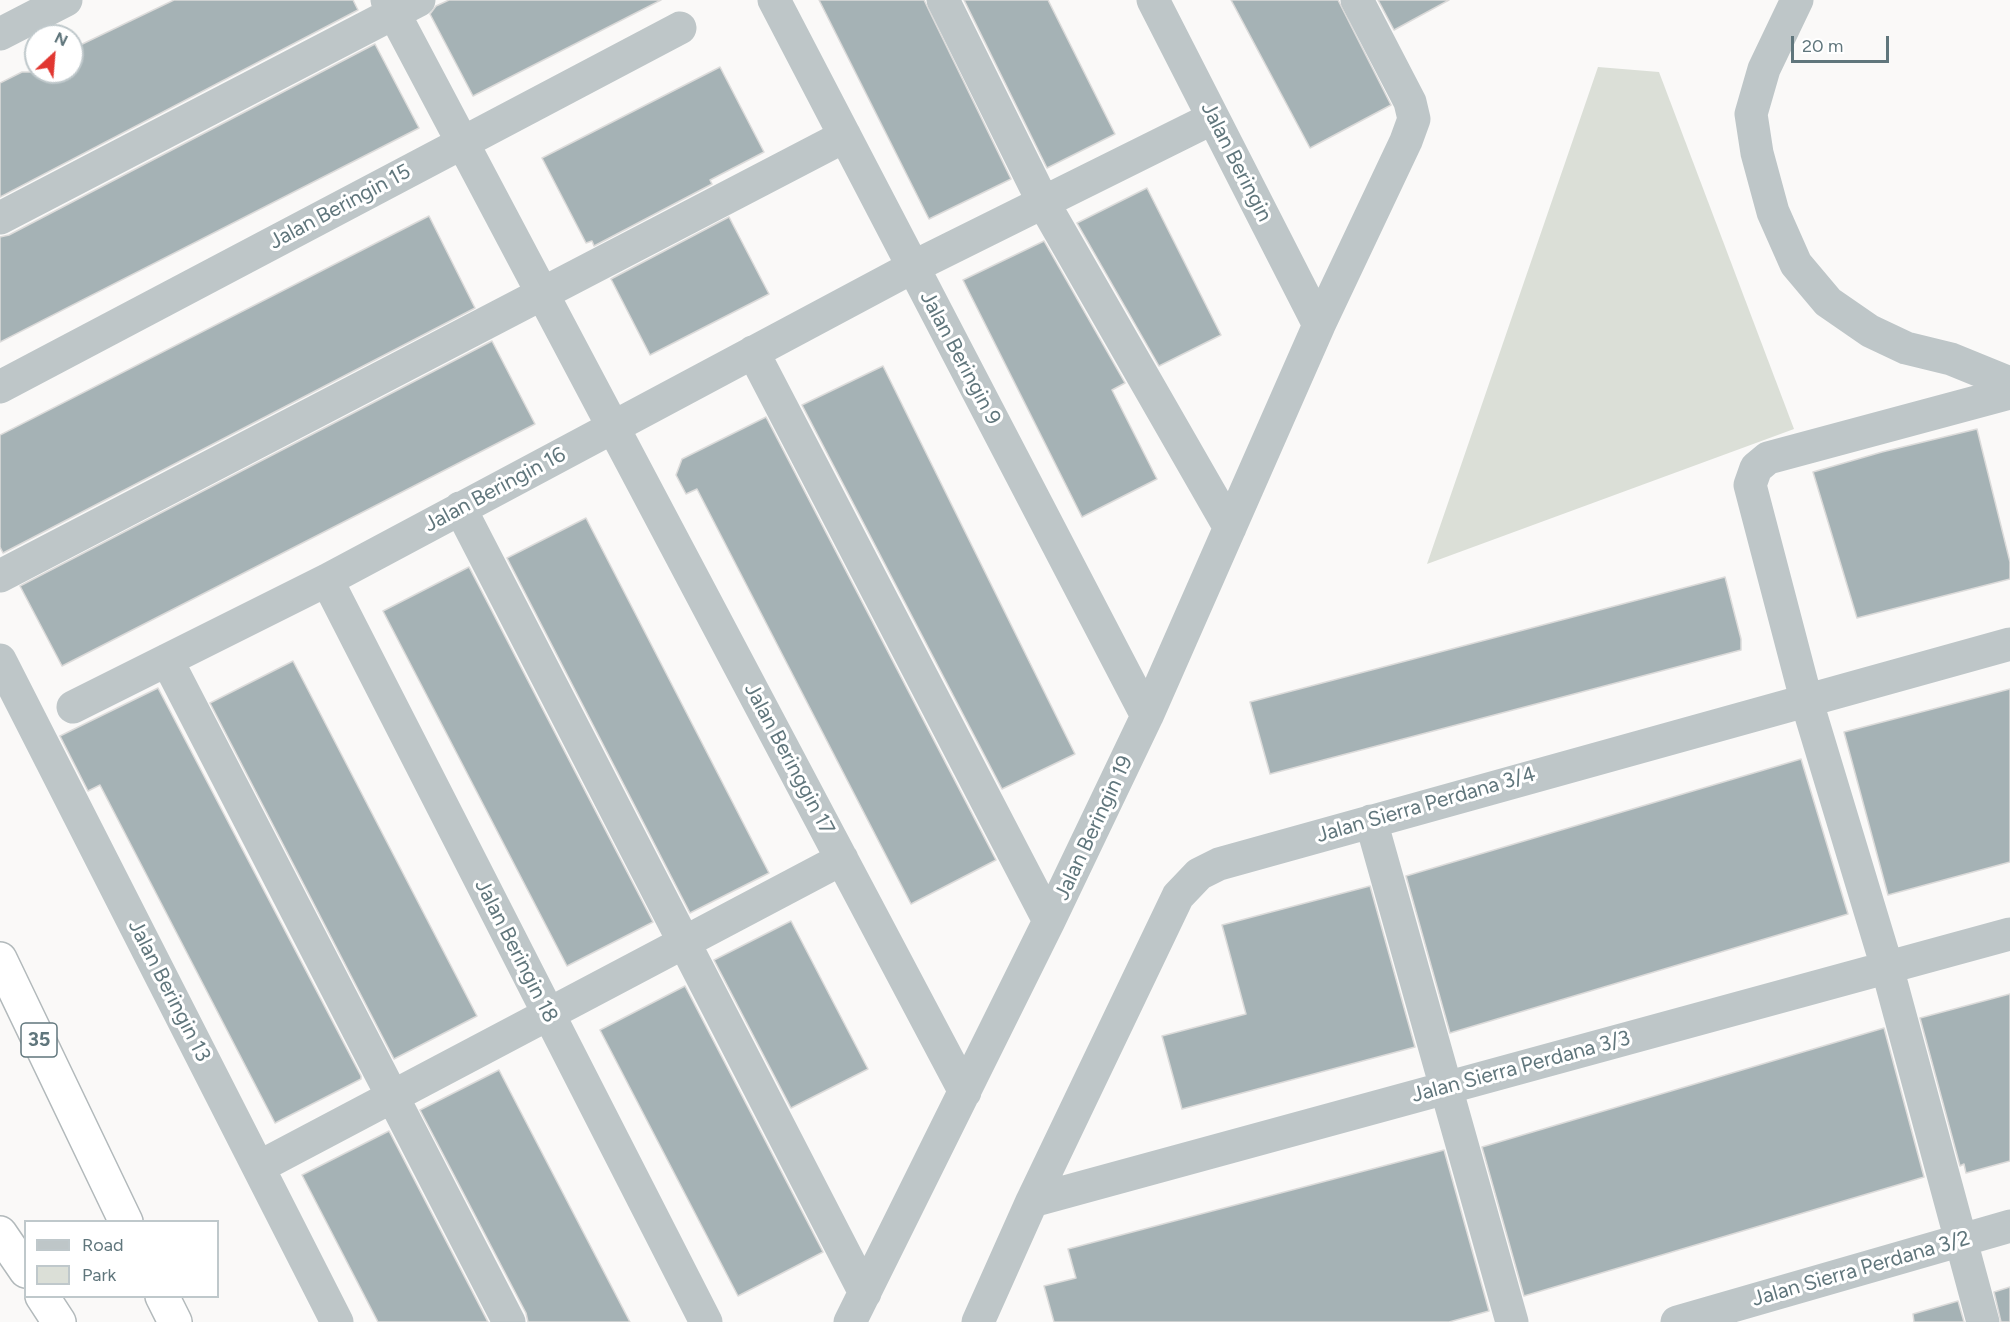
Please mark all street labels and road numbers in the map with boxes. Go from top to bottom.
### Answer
street label: Jalan Beringin [1195,98,1277,226]
street label: Jalan Beringin 15 [265,159,415,255]
street label: Jalan Beringin 9 [914,287,1006,429]
street label: Jalan Beringin 16 [420,442,570,538]
street label: Jalan Beringgin 17 [738,679,840,839]
street label: Jalan Beringin 19 [1050,752,1138,904]
street label: Jalan Sierra Perdana 3/4 [1313,762,1539,848]
street label: Jalan Beringin 18 [469,875,563,1027]
street label: Jalan Beringin 13 [122,916,216,1066]
road number: 35 [21,1023,57,1057]
street label: Jalan Sierra Perdana 3/3 [1409,1026,1633,1108]
street label: Jalan Sierra Perdana 3/2 [1749,1226,1973,1312]

